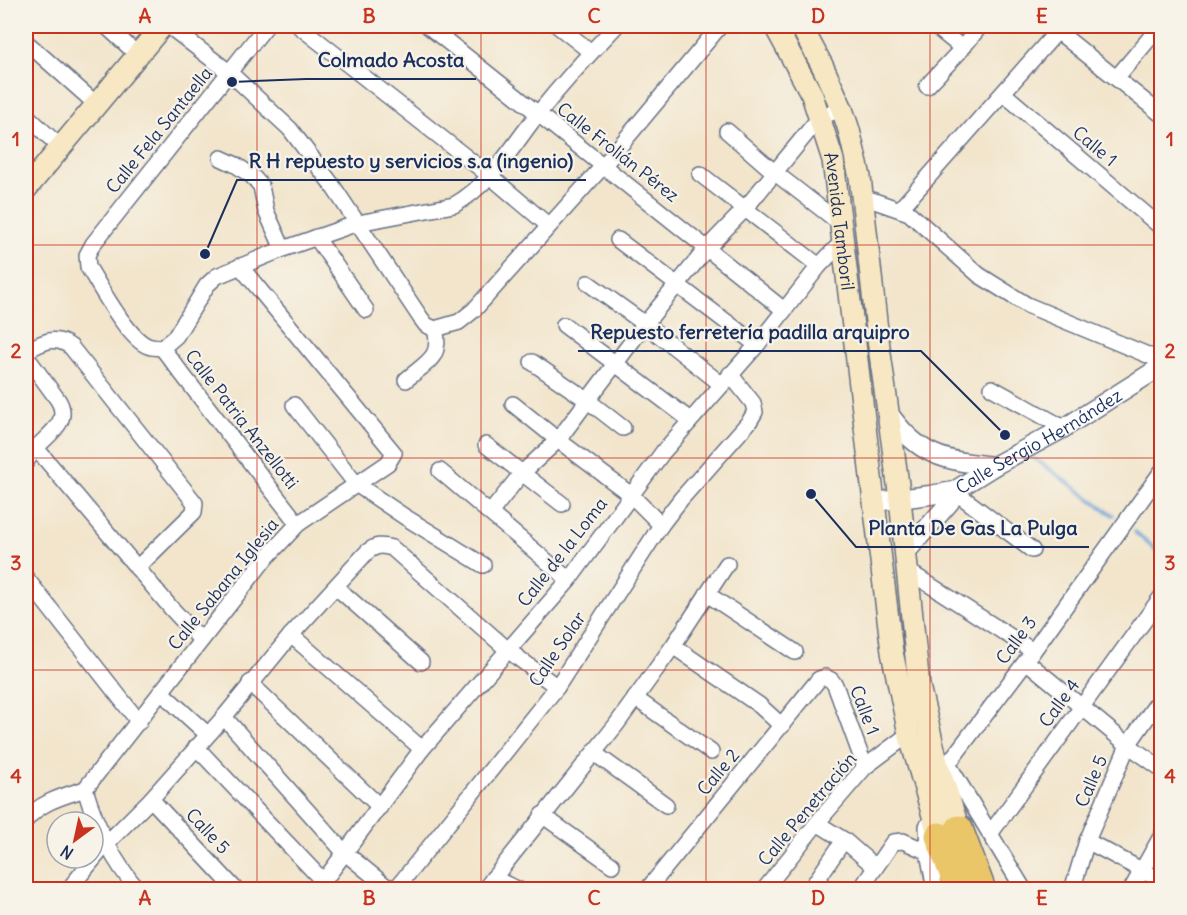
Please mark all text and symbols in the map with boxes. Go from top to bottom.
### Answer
text: A [139,3,152,28]
text: B [362,3,376,28]
text: C [587,3,601,28]
text: D [811,3,825,28]
text: E [1036,3,1048,28]
callout: Colmado Acosta [306,41,476,79]
text: Colmado Acosta [318,47,465,72]
street label: Calle Fela Santaella [101,62,217,198]
street label: Calle Frolián Pérez [552,97,684,207]
street label: Calle 1 [1068,121,1122,171]
text: 1 [12,126,20,151]
text: 1 [1166,126,1174,151]
callout: R H repuesto y servicios s.a (ingenio) [237,142,586,180]
text: R H repuesto y servicios s.a (ingenio) [249,148,573,173]
street label: Avenida Tamboril [820,149,860,292]
callout: Repuesto ferretería padilla arquipro [578,313,921,351]
text: Repuesto ferretería padilla arquipro [590,319,910,344]
text: 2 [11,338,22,363]
text: 2 [1165,338,1176,363]
street label: Calle Patria Anzellotti [180,345,304,493]
street label: Calle Sergio Hernández [951,383,1126,499]
street label: Calle de la Loma [512,493,612,611]
callout: Planta De Gas La Pulga [856,509,1089,547]
street label: Calle Sabana Iglesia [163,513,283,655]
text: Planta De Gas La Pulga [868,515,1078,540]
text: 3 [10,550,22,575]
text: 3 [1164,550,1176,575]
street label: Calle Solar [523,606,591,691]
street label: Calle 3 [991,611,1041,669]
street label: Calle 4 [1034,674,1084,732]
street label: Calle 1 [845,682,885,738]
street label: Calle 2 [692,744,744,800]
street label: Calle Penetración [753,748,861,870]
street label: Calle 5 [1070,751,1112,811]
text: 4 [10,763,22,788]
text: 4 [1164,763,1176,788]
street label: Calle 5 [181,803,235,859]
north arrow [45,810,105,870]
text: N [57,841,77,864]
text: A [139,885,152,910]
text: B [362,885,376,910]
text: C [587,885,601,910]
text: D [811,885,825,910]
text: E [1036,885,1048,910]

